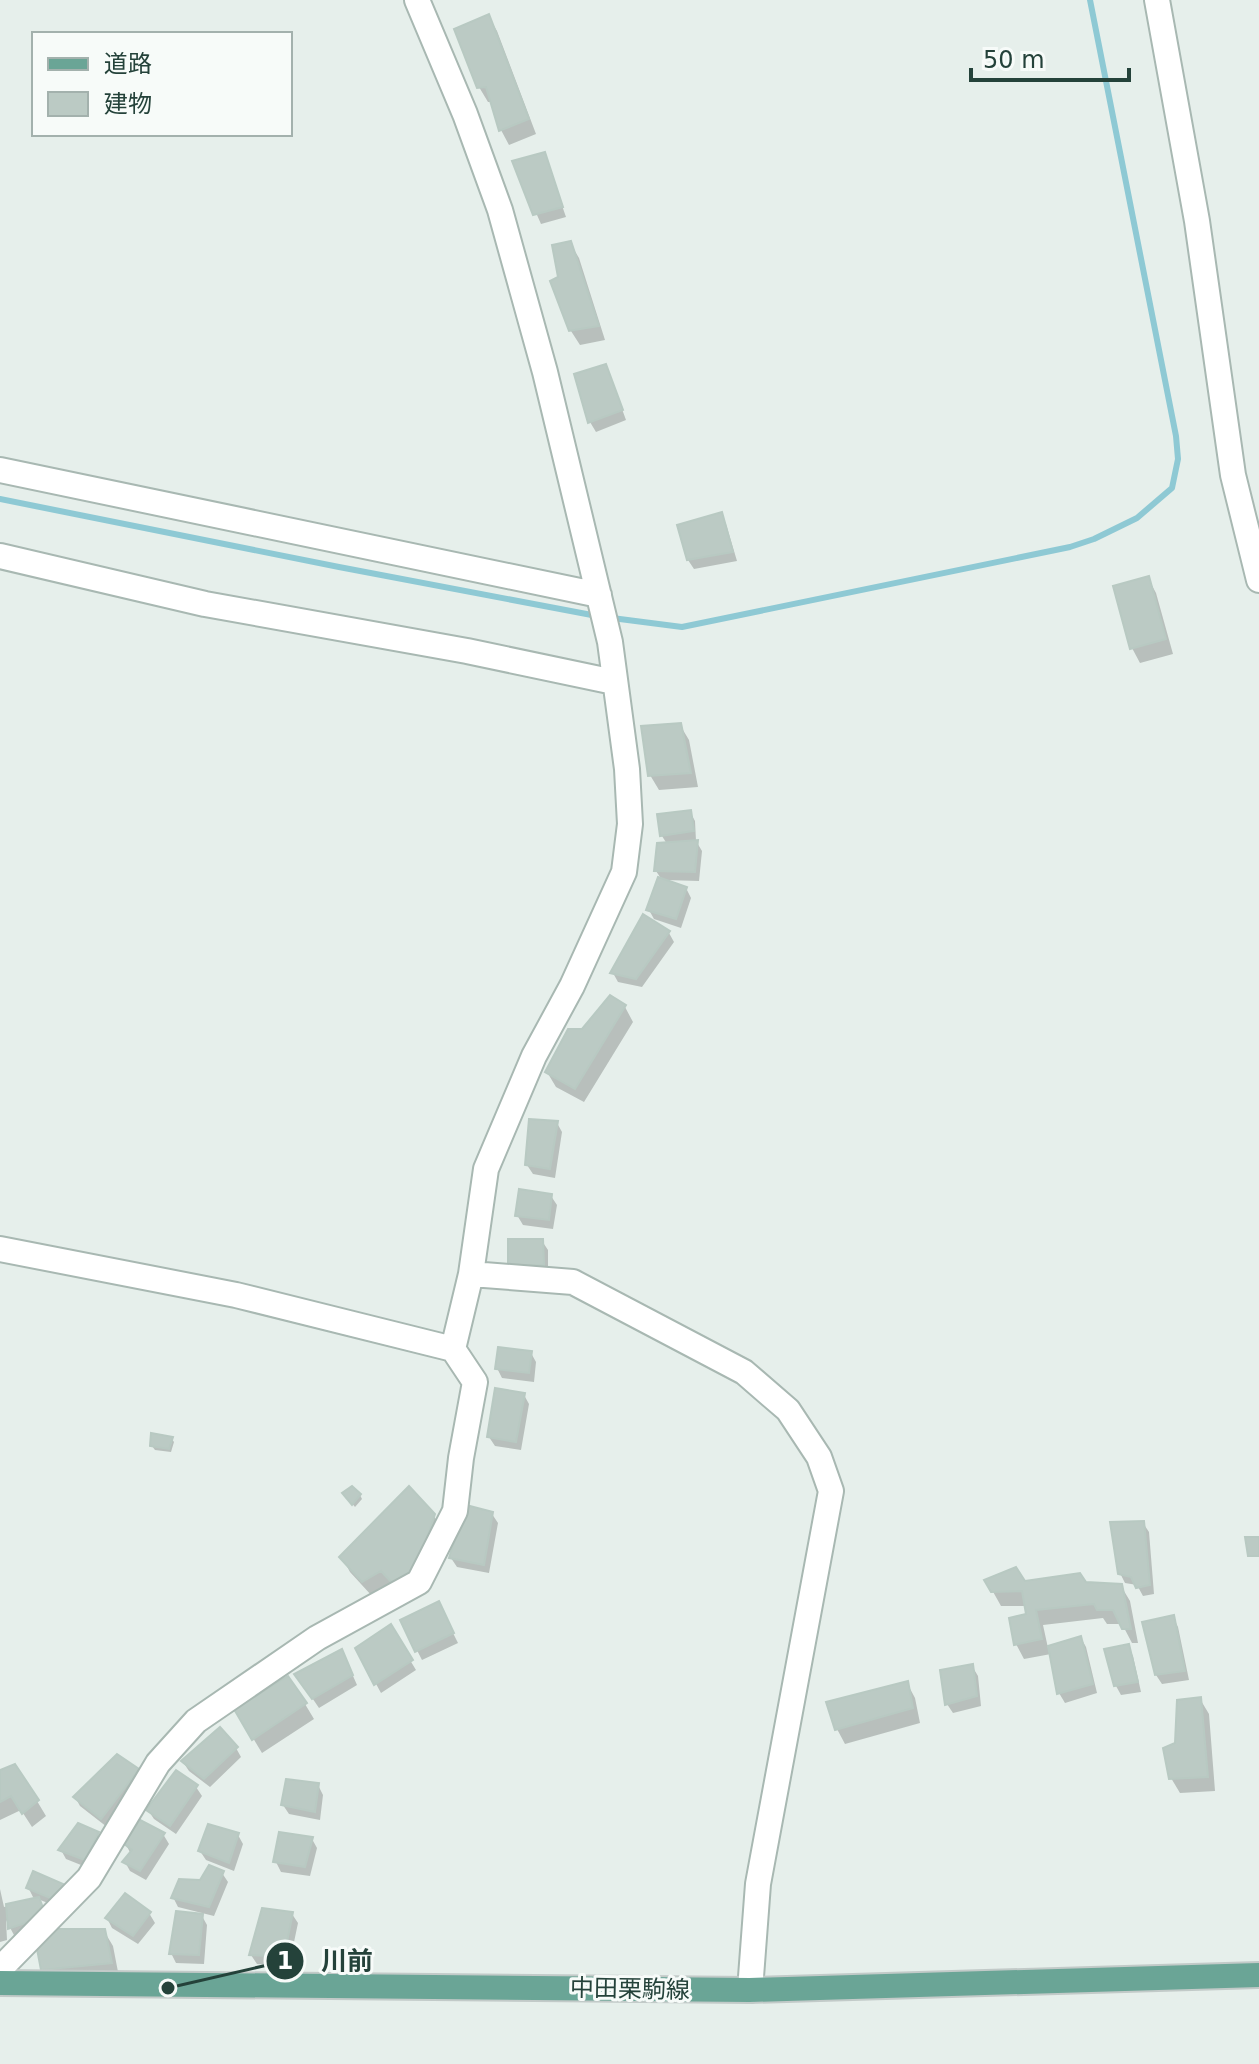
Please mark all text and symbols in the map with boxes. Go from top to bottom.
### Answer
legend [32,32,292,136]
scale bar [971,32,1129,82]
text: 50 m [983,46,1045,74]
text: 道路 [104,50,152,78]
text: 建物 [104,90,152,118]
callout: 川前 [265,1936,389,1986]
text: 川前 [321,1946,373,1976]
text: 1 [277,1947,293,1975]
street label: 中田栗駒線 [570,1974,690,2004]

